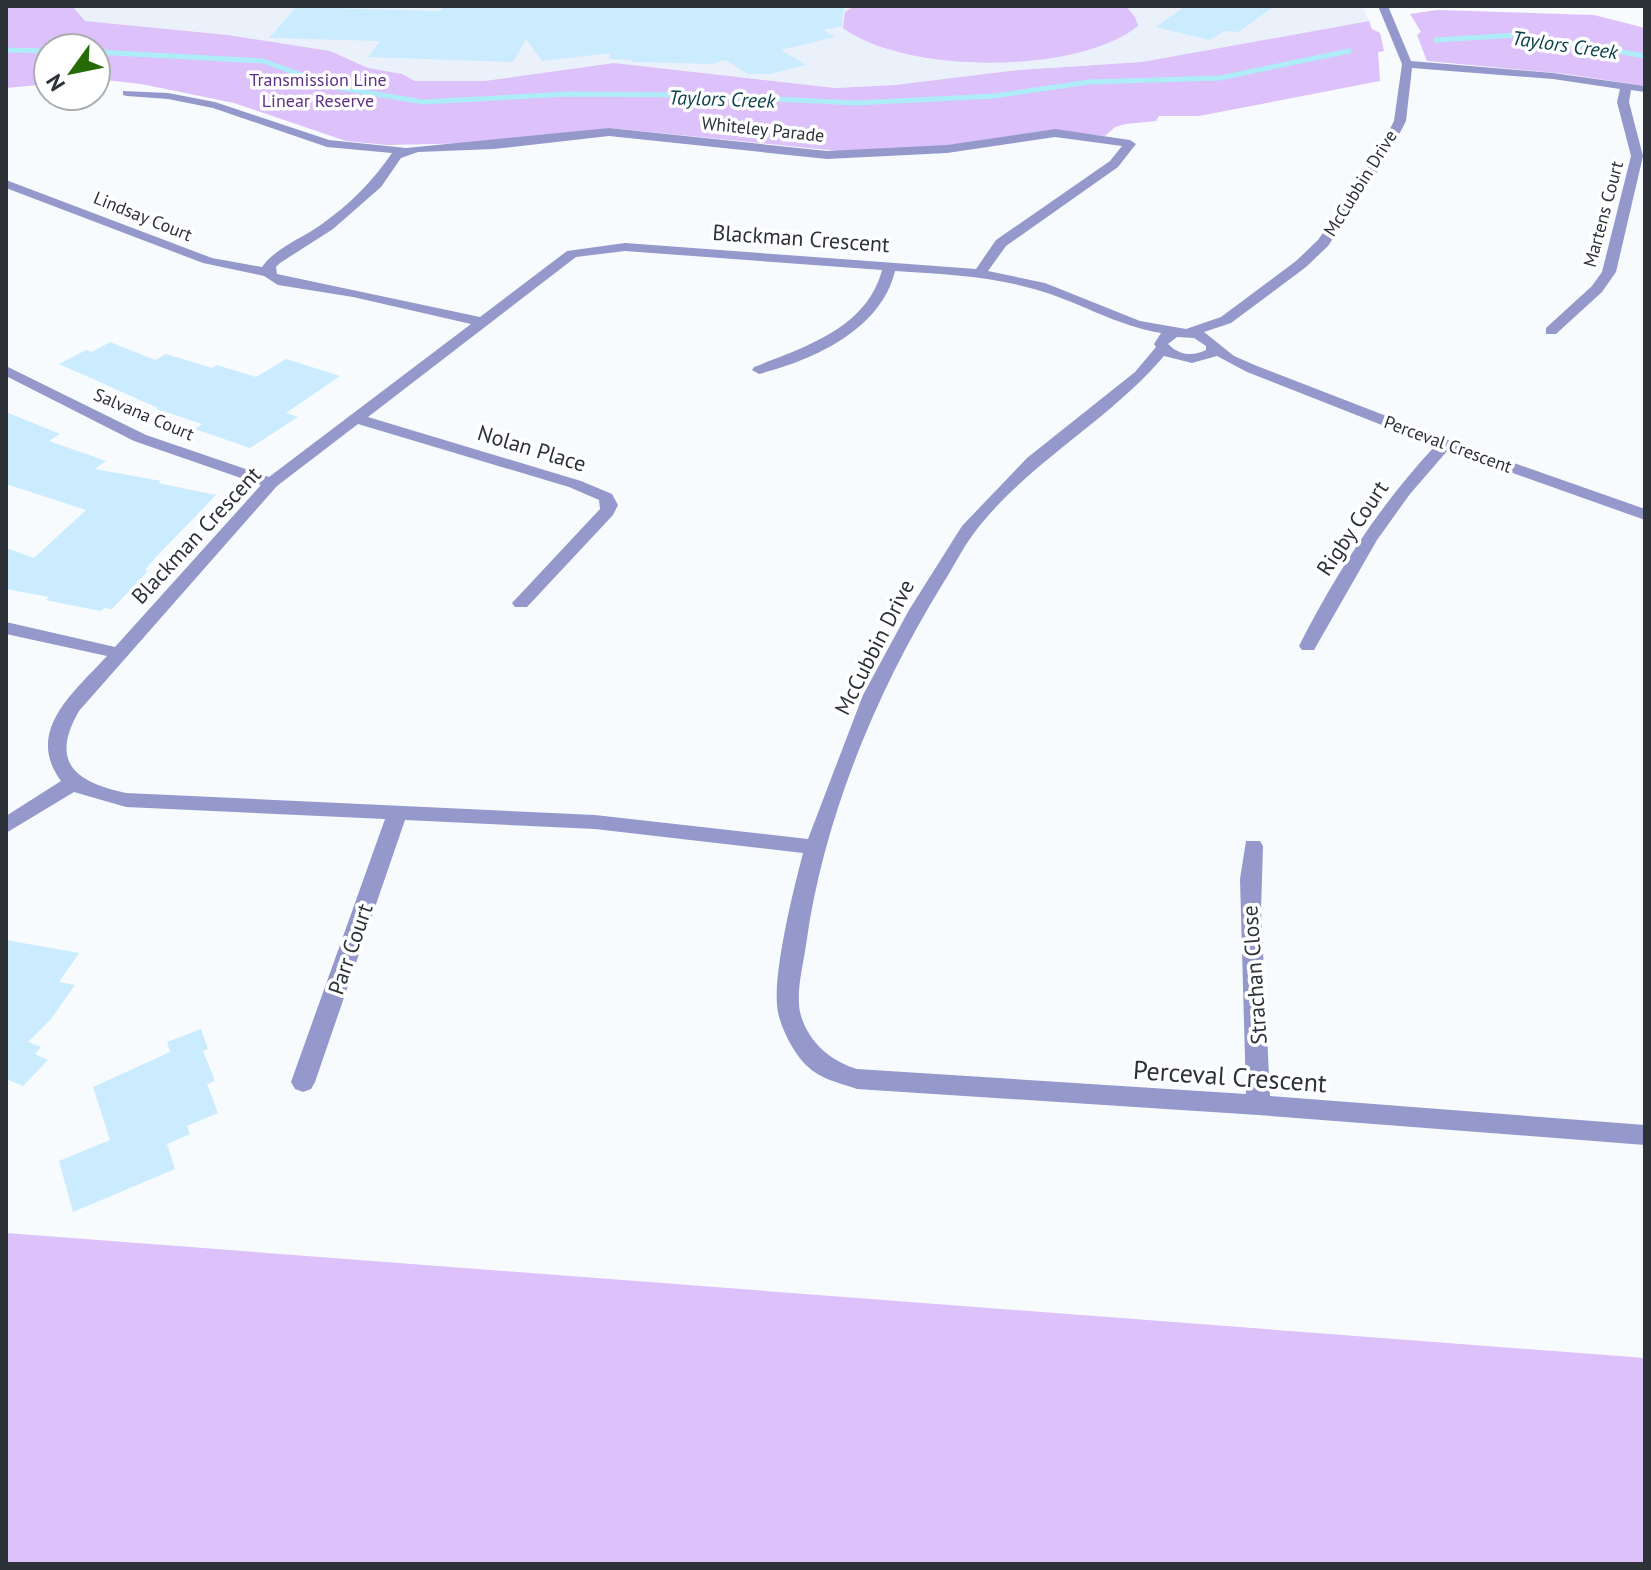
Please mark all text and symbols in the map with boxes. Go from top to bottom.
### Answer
water label: Taylors Creek [1510,25,1621,65]
north arrow [32,32,112,112]
park label: Transmission Line Linear Reserve [249,68,387,112]
text: N [40,69,71,97]
water label: Taylors Creek [668,84,777,114]
street label: Whiteley Parade [700,111,826,147]
street label: McCubbin Drive [1318,125,1402,241]
street label: Martens Court [1578,158,1628,270]
street label: Lindsay Court [90,186,196,246]
street label: Blackman Crescent [711,218,891,258]
street label: Salvana Court [90,383,198,445]
street label: Perceval Crescent [1381,410,1515,478]
street label: Nolan Place [474,418,590,478]
street label: Blackman Crescent [125,460,267,609]
street label: Rigby Court [1310,475,1394,581]
street label: McCubbin Drive [828,575,920,719]
street label: Parr Court [321,899,379,998]
street label: Strachan Close [1235,904,1273,1046]
street label: Perceval Crescent [1132,1053,1328,1099]

